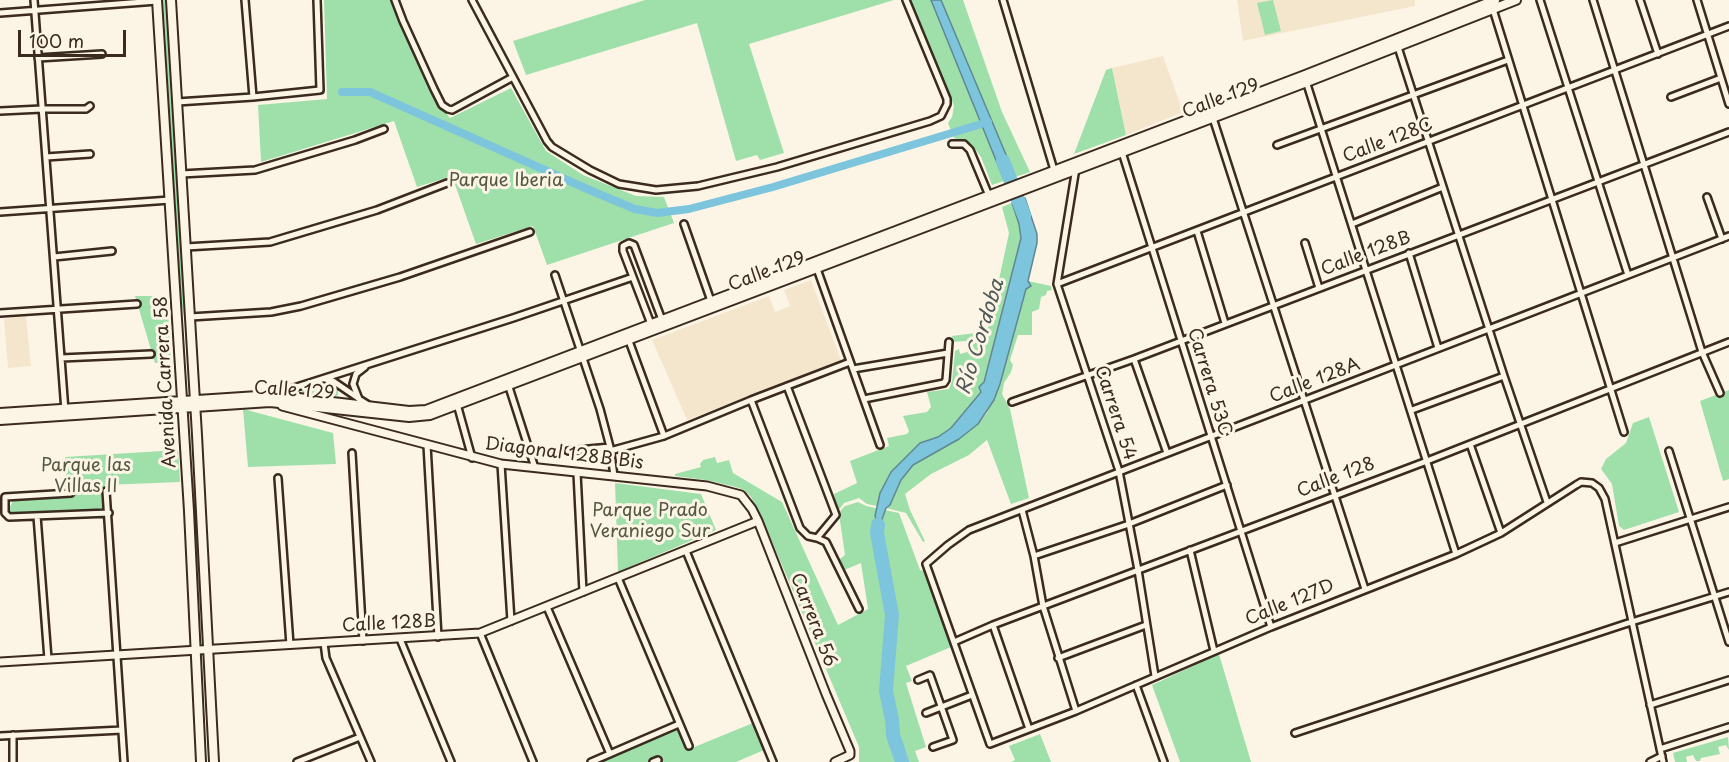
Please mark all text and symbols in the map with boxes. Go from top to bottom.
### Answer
scale bar [21,18,129,56]
text: 100 m [29,27,84,54]
street label: Calle 129 [1179,74,1263,124]
street label: Calle 128C [1340,114,1436,168]
park label: Parque Iberia [449,170,563,192]
street label: Calle 128B [1318,227,1414,281]
street label: Calle 129 [725,247,809,297]
water label: Río Cordoba [952,276,1010,398]
street label: Avenida Carrera 58 [151,295,181,469]
street label: Carrera 53C [1182,325,1236,439]
street label: Calle 128A [1267,354,1363,408]
street label: Carrera 54 [1090,363,1140,463]
street label: Calle 129 [253,377,335,405]
street label: Diagonal 128B Bis [483,434,645,474]
street label: Calle 128 [1294,453,1378,503]
park label: Parque las Villas II [41,455,131,498]
park label: Parque Prado Veraniego Sur [590,500,710,542]
street label: Carrera 56 [785,570,841,670]
street label: Calle 127D [1242,575,1338,631]
street label: Calle 128B [341,611,437,637]

